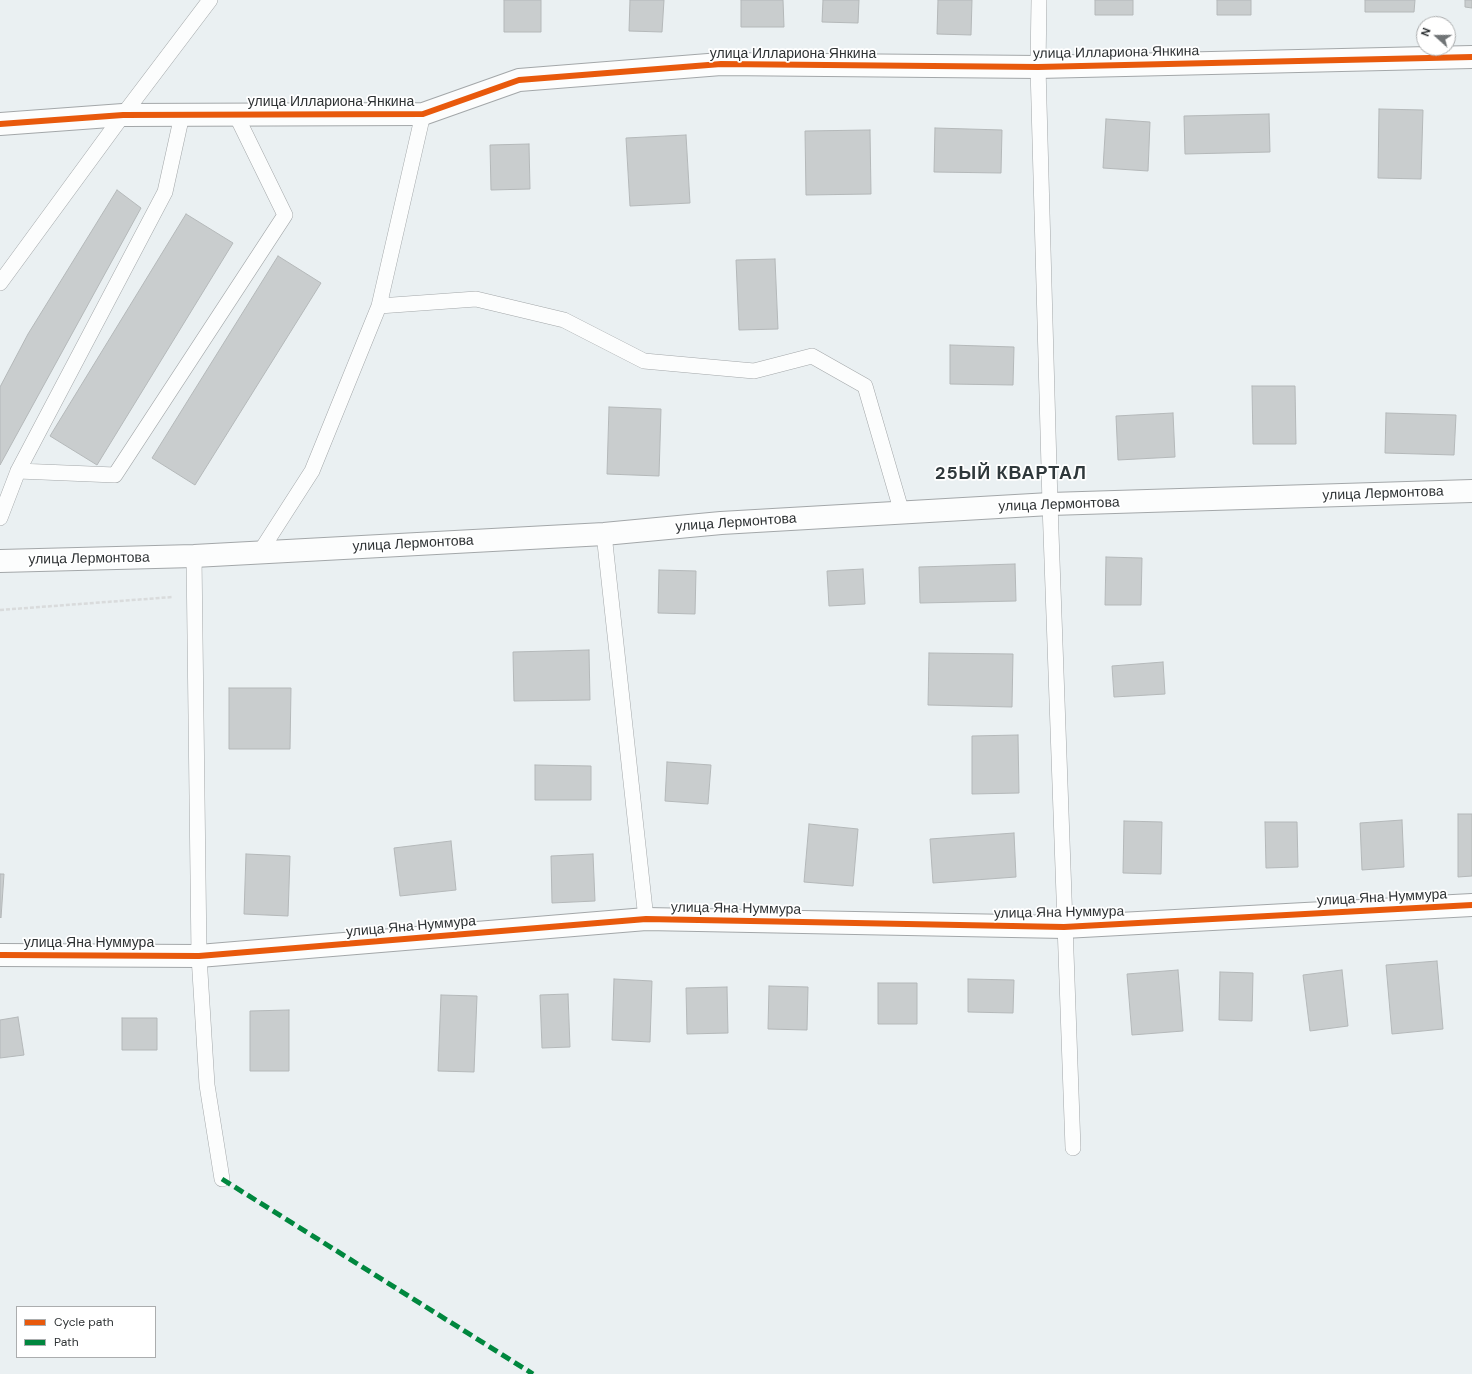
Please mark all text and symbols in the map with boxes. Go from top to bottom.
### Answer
north arrow [1416,16,1456,56]
text: N [1418,26,1434,38]
street label: улица Иллариона Янкина [1033,43,1199,63]
street label: улица Иллариона Янкина [710,46,876,62]
street label: улица Иллариона Янкина [248,94,414,110]
district label: 25ЫЙ КВАРТАЛ [935,463,1087,485]
street label: улица Лермонтова [1322,483,1444,505]
street label: улица Лермонтова [998,494,1120,516]
street label: улица Лермонтова [675,510,797,536]
street label: улица Лермонтова [352,532,474,556]
street label: улица Лермонтова [28,550,150,568]
street label: улица Яна Нуммура [1316,886,1448,910]
street label: улица Яна Нуммура [671,899,801,919]
street label: улица Яна Нуммура [994,903,1124,923]
street label: улица Яна Нуммура [345,913,477,941]
street label: улица Яна Нуммура [24,935,154,951]
legend [16,1306,156,1358]
text: Cycle path [54,1314,114,1330]
text: Path [54,1334,79,1350]

